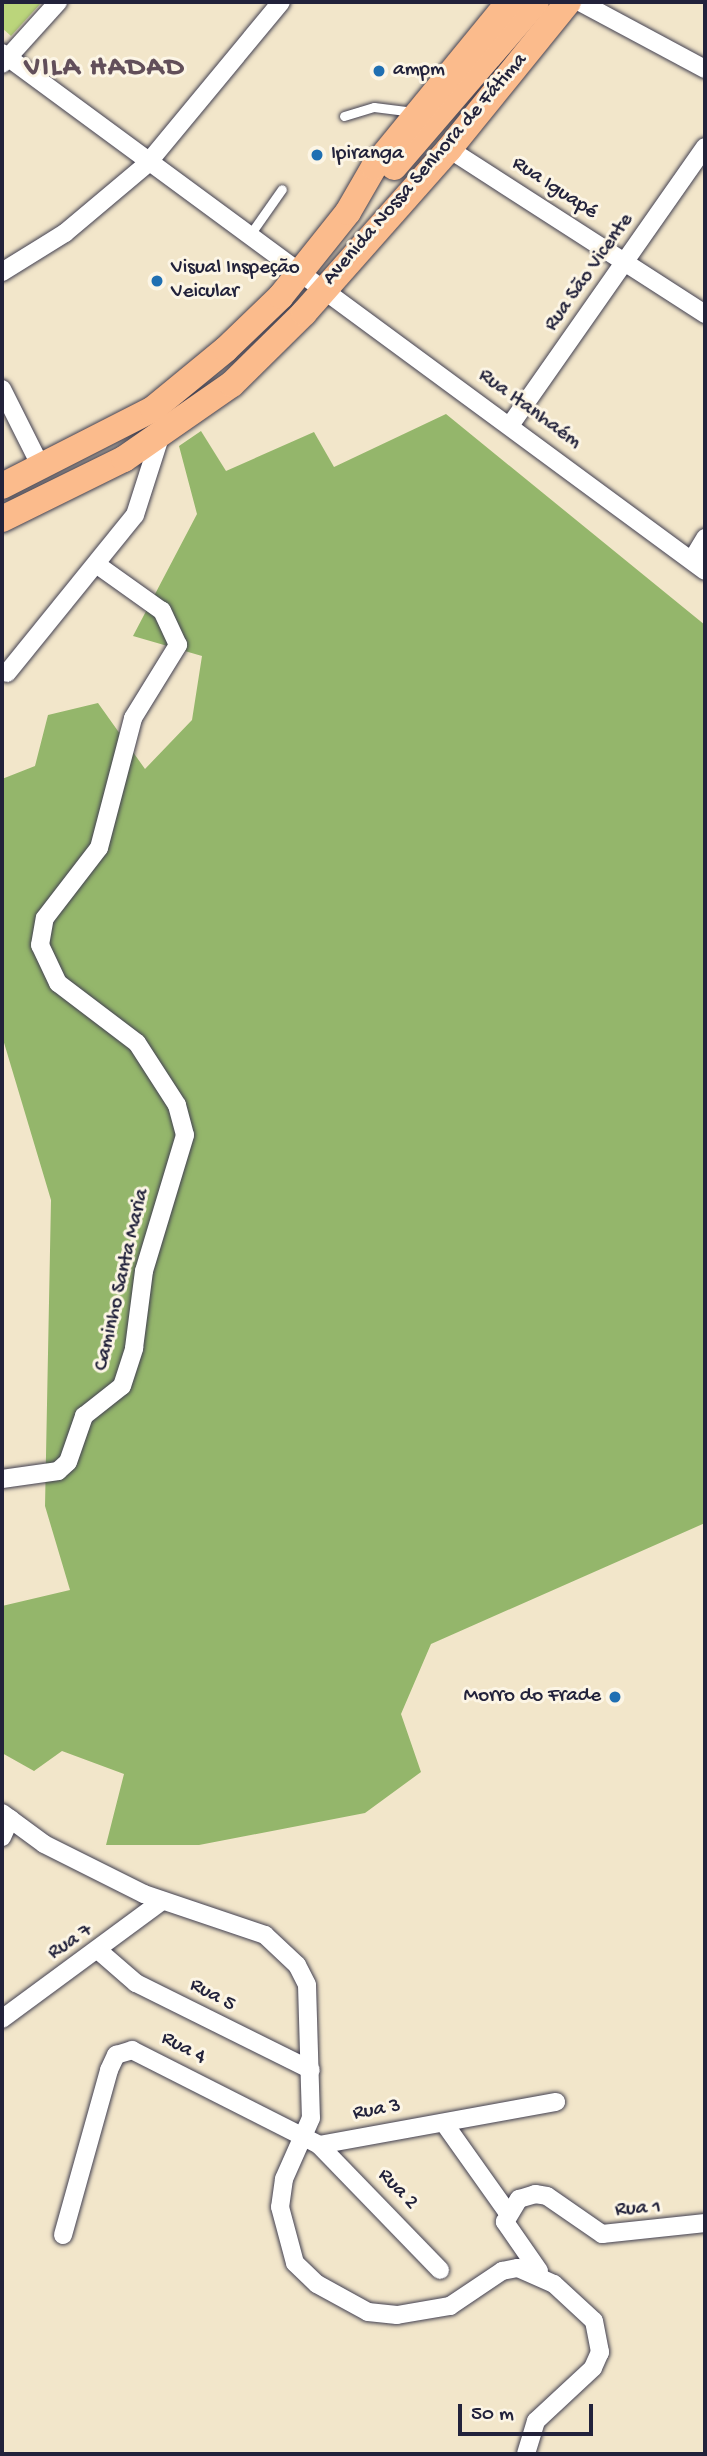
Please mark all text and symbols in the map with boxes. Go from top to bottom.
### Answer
street label: Avenida Nossa Senhora de Fátima [318,49,534,291]
district label: VILA HADAD [26,52,184,86]
place label: ampm [393,58,445,84]
marker: ampm [371,63,387,79]
place label: Ipiranga [331,142,404,168]
marker: Ipiranga [309,147,325,163]
street label: Rua Iguapé [506,152,602,226]
street label: Rua São Vicente [540,209,640,337]
place label: Visual Inspeção Veicular [171,256,300,306]
marker: Visual Inspeção Veicular [149,273,165,289]
street label: Rua Itanhaém [472,364,586,456]
street label: Caminho Santa Maria [90,1187,156,1373]
place label: Morro do Frade [464,1684,601,1710]
marker: Morro do Frade [607,1689,623,1705]
street label: Rua 7 [44,1919,98,1967]
street label: Rua 5 [185,1973,239,2019]
street label: Rua 4 [156,2027,210,2071]
street label: Rua 3 [351,2094,403,2128]
street label: Rua 2 [371,2164,423,2216]
street label: Rua 1 [614,2196,662,2224]
scale bar [462,2390,597,2434]
text: 50 m [471,2403,514,2428]

